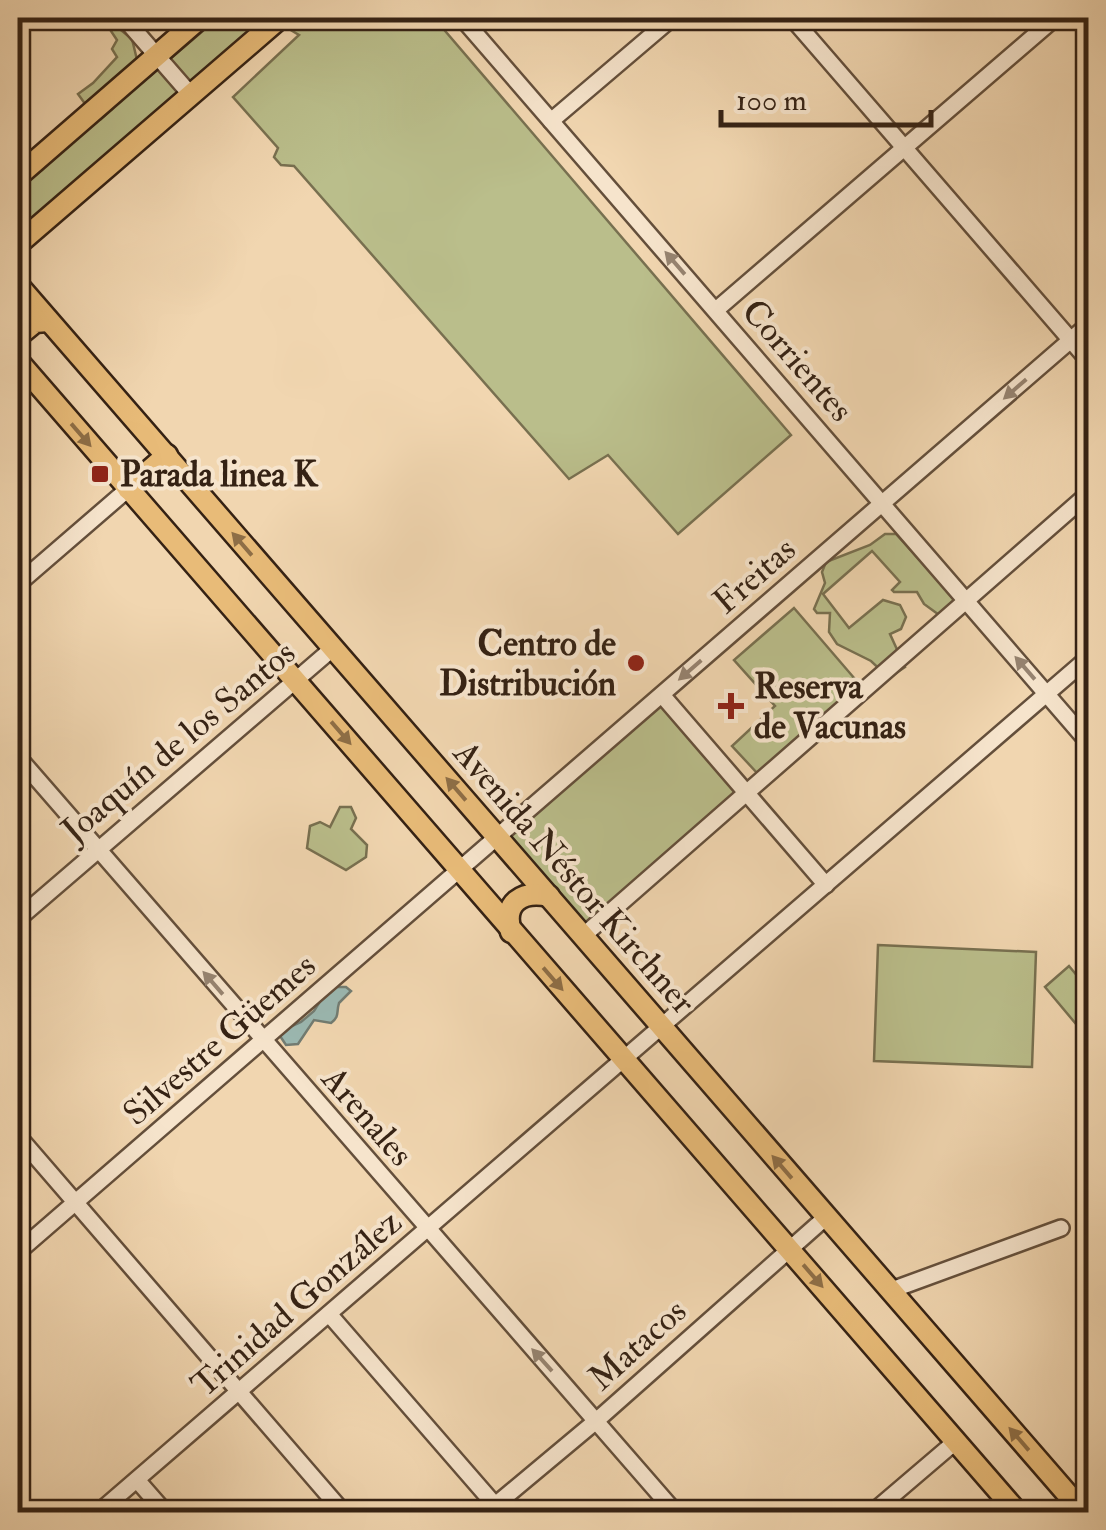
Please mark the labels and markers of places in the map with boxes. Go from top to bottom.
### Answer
place label: Parada linea K [120,453,319,497]
marker: Parada linea K [89,463,111,485]
place label: Centro de Distribución [439,622,616,706]
marker: Centro de Distribución [625,652,647,674]
place label: Reserva de Vacunas [754,665,906,749]
marker: Reserva de Vacunas [718,693,744,719]

